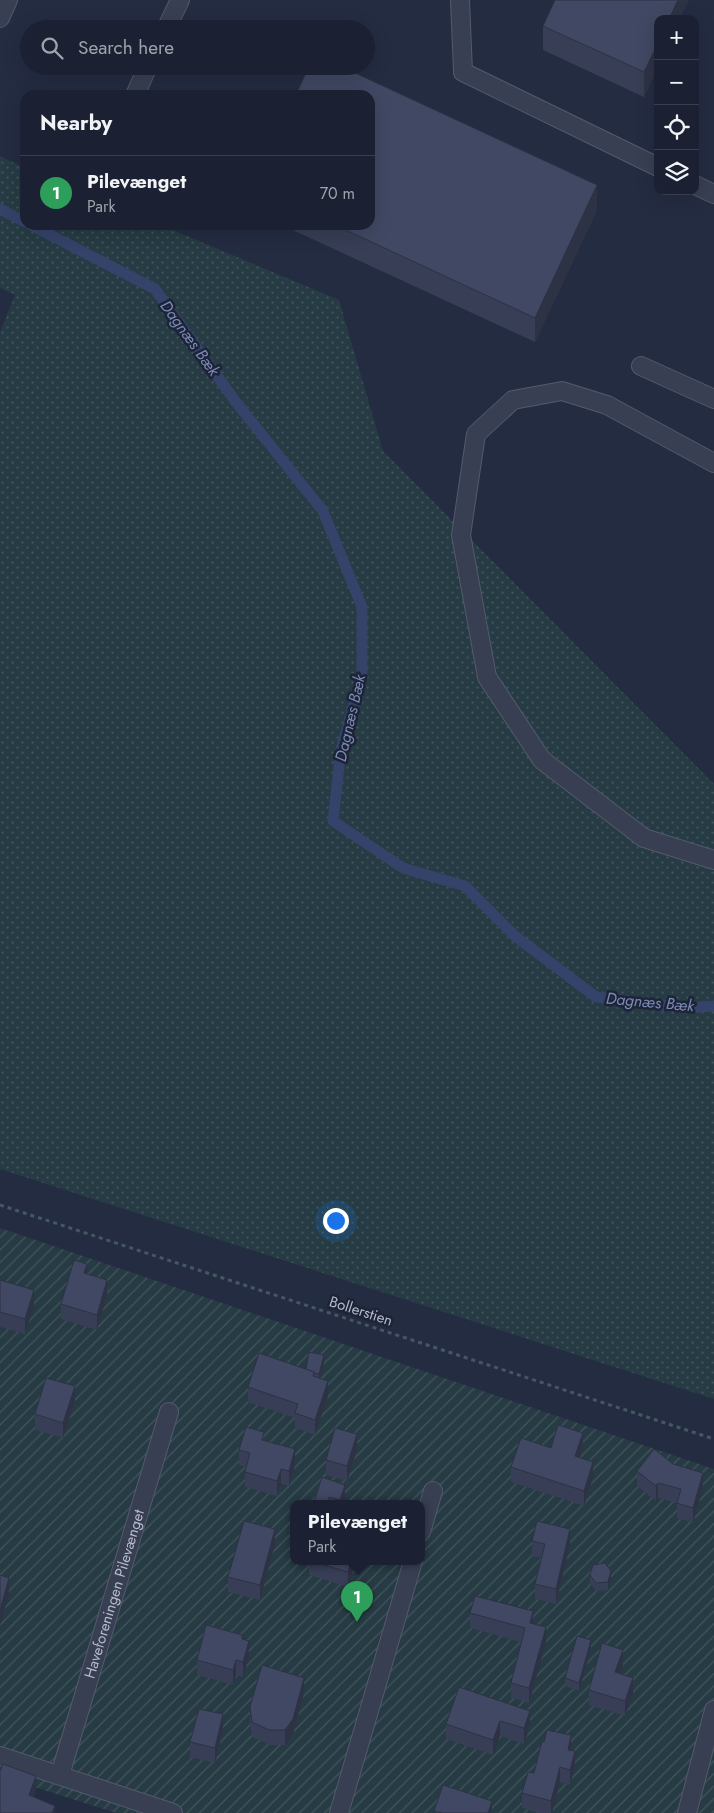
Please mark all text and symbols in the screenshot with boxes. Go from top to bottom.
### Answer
map controls [654,15,699,195]
button: + [654,15,699,60]
search box [20,20,375,75]
icon: search [38,34,66,62]
text: Search here [78,34,174,61]
button: − [654,60,699,105]
button: locate [654,105,699,150]
text: Nearby [40,108,112,138]
button: layers [654,150,699,195]
text: Pilevænget [87,168,186,195]
text: 1 [52,182,60,205]
text: 70 m [320,182,355,205]
text: Park [87,195,116,218]
water label: Dagnæs Bæk [155,295,226,382]
water label: Dagnæs Bæk [329,671,371,764]
water label: Dagnæs Bæk [605,987,696,1017]
your location [323,1208,349,1234]
street label: Bollerstien [326,1290,396,1332]
popup [290,1500,425,1565]
street label: Haveforeningen Pilevænget [79,1506,150,1681]
text: Pilevænget [308,1508,407,1535]
text: Park [308,1535,336,1558]
pin: 1 [341,1581,373,1622]

